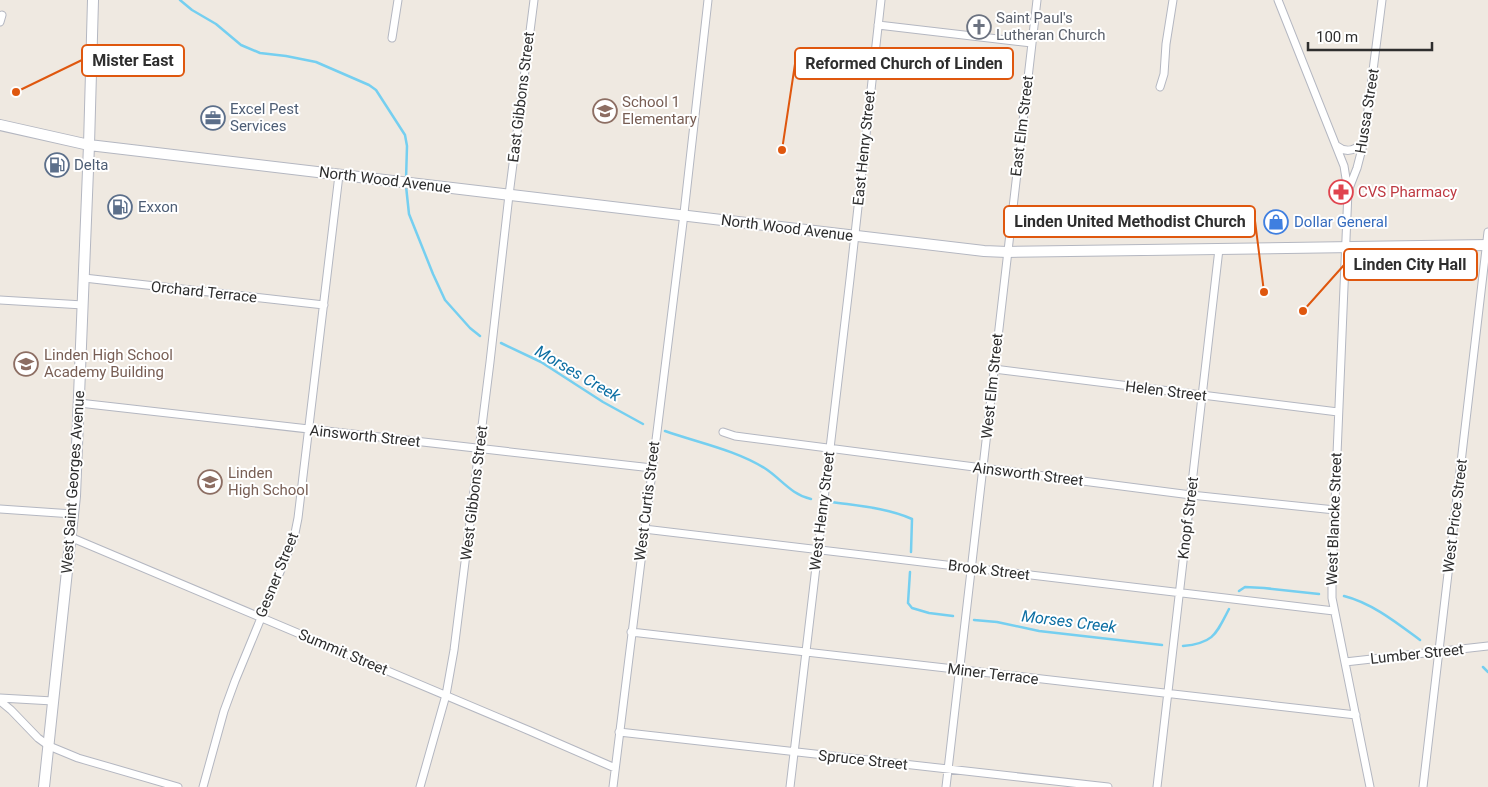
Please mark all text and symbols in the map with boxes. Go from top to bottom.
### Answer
place label: Saint Paul's Lutheran Church [996,9,1105,44]
church icon: Saint Paul's Lutheran Church [966,14,992,40]
scale bar [1308,20,1432,52]
text: 100 m [1316,28,1358,46]
street label: East Gibbons Street [504,30,538,163]
callout: Mister East [82,45,184,76]
callout: Reformed Church of Linden [795,48,1013,79]
text: Mister East [92,51,174,70]
text: Reformed Church of Linden [805,54,1003,73]
street label: Hussa Street [1351,67,1383,155]
street label: East Elm Street [1007,74,1037,178]
street label: East Henry Street [849,89,879,206]
place label: School 1 Elementary [622,93,697,128]
school or university icon: School 1 Elementary [592,98,618,124]
place label: Excel Pest Services [230,100,299,135]
office icon: Excel Pest Services [200,105,226,131]
fuel station icon: Delta [44,152,70,178]
place label: Delta [74,156,109,174]
street label: North Wood Avenue [318,163,452,197]
pharmacy icon: CVS Pharmacy [1328,179,1354,205]
place label: CVS Pharmacy [1358,183,1457,201]
fuel station icon: Exxon [107,194,133,220]
place label: Exxon [138,198,178,216]
callout: Linden United Methodist Church [1004,206,1255,237]
shop icon: Dollar General [1263,209,1289,235]
street label: North Wood Avenue [720,211,854,245]
text: Linden United Methodist Church [1014,212,1246,231]
place label: Dollar General [1294,213,1388,231]
callout: Linden City Hall [1344,249,1477,280]
text: Linden City Hall [1354,255,1466,274]
street label: Orchard Terrace [150,277,258,307]
street label: West Elm Street [978,332,1007,440]
water label: Morses Creek [532,341,625,406]
place label: Linden High School Academy Building [44,346,173,381]
school or university icon: Linden High School Academy Building [13,351,39,377]
street label: Helen Street [1124,377,1208,405]
street label: West Saint Georges Avenue [58,390,88,574]
street label: Ainsworth Street [309,421,421,451]
street label: West Gibbons Street [457,424,491,562]
street label: West Curtis Street [631,440,663,562]
street label: West Henry Street [806,450,838,572]
street label: West Blancke Street [1323,452,1345,586]
street label: Ainsworth Street [972,458,1084,490]
street label: West Price Street [1439,458,1471,574]
place label: Linden High School [228,464,309,499]
school or university icon: Linden High School [197,469,223,495]
street label: Knopf Street [1174,476,1202,560]
street label: Gesner Street [252,530,302,620]
street label: Brook Street [947,556,1031,584]
water label: Morses Creek [1020,606,1119,637]
street label: Summit Street [296,625,390,679]
street label: Lumber Street [1369,640,1465,668]
street label: Miner Terrace [946,659,1040,689]
street label: Spruce Street [817,746,909,774]

